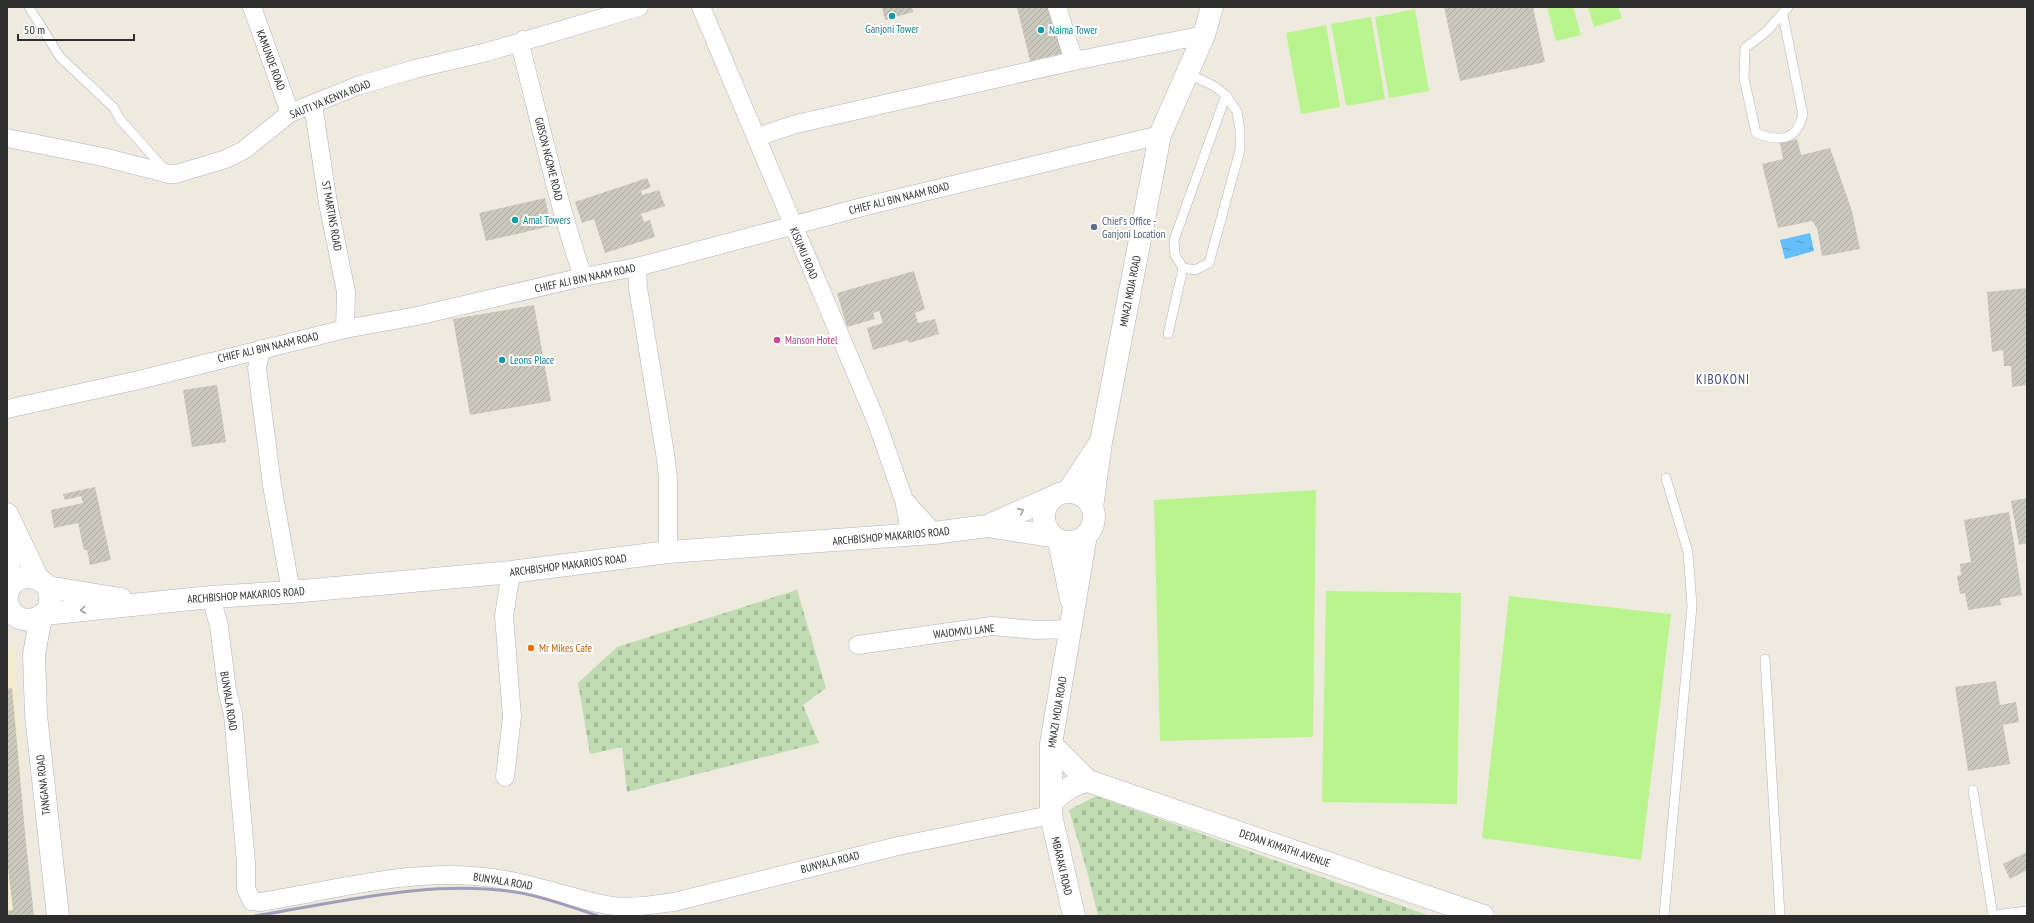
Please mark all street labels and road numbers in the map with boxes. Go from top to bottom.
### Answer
street label: KAMUNDE ROAD [254,28,289,92]
street label: SAUTI YA KENYA ROAD [287,76,373,122]
street label: GIBSON NGOME ROAD [532,116,566,202]
street label: CHIEF ALI BIN NAAM ROAD [847,179,951,217]
street label: ST MARTINS ROAD [319,180,345,252]
street label: KISUMU ROAD [787,225,821,281]
street label: MNAZI MOJA ROAD [1116,254,1144,328]
street label: CHIEF ALI BIN NAAM ROAD [533,260,637,296]
street label: CHIEF ALI BIN NAAM ROAD [216,329,320,365]
street label: ARCHBISHOP MAKARIOS ROAD [832,524,950,548]
street label: ARCHBISHOP MAKARIOS ROAD [509,551,627,579]
street label: ARCHBISHOP MAKARIOS ROAD [187,584,305,606]
street label: WAJOMVU LANE [933,621,996,641]
street label: BUNYALA ROAD [217,670,241,732]
street label: MNAZI MOJA ROAD [1044,675,1070,749]
street label: TANGANA ROAD [33,754,53,816]
street label: DEDAN KIMATHI AVENUE [1238,826,1333,870]
street label: MBARAKI ROAD [1048,835,1076,897]
street label: BUNYALA ROAD [799,848,861,876]
street label: BUNYALA ROAD [472,869,534,893]

